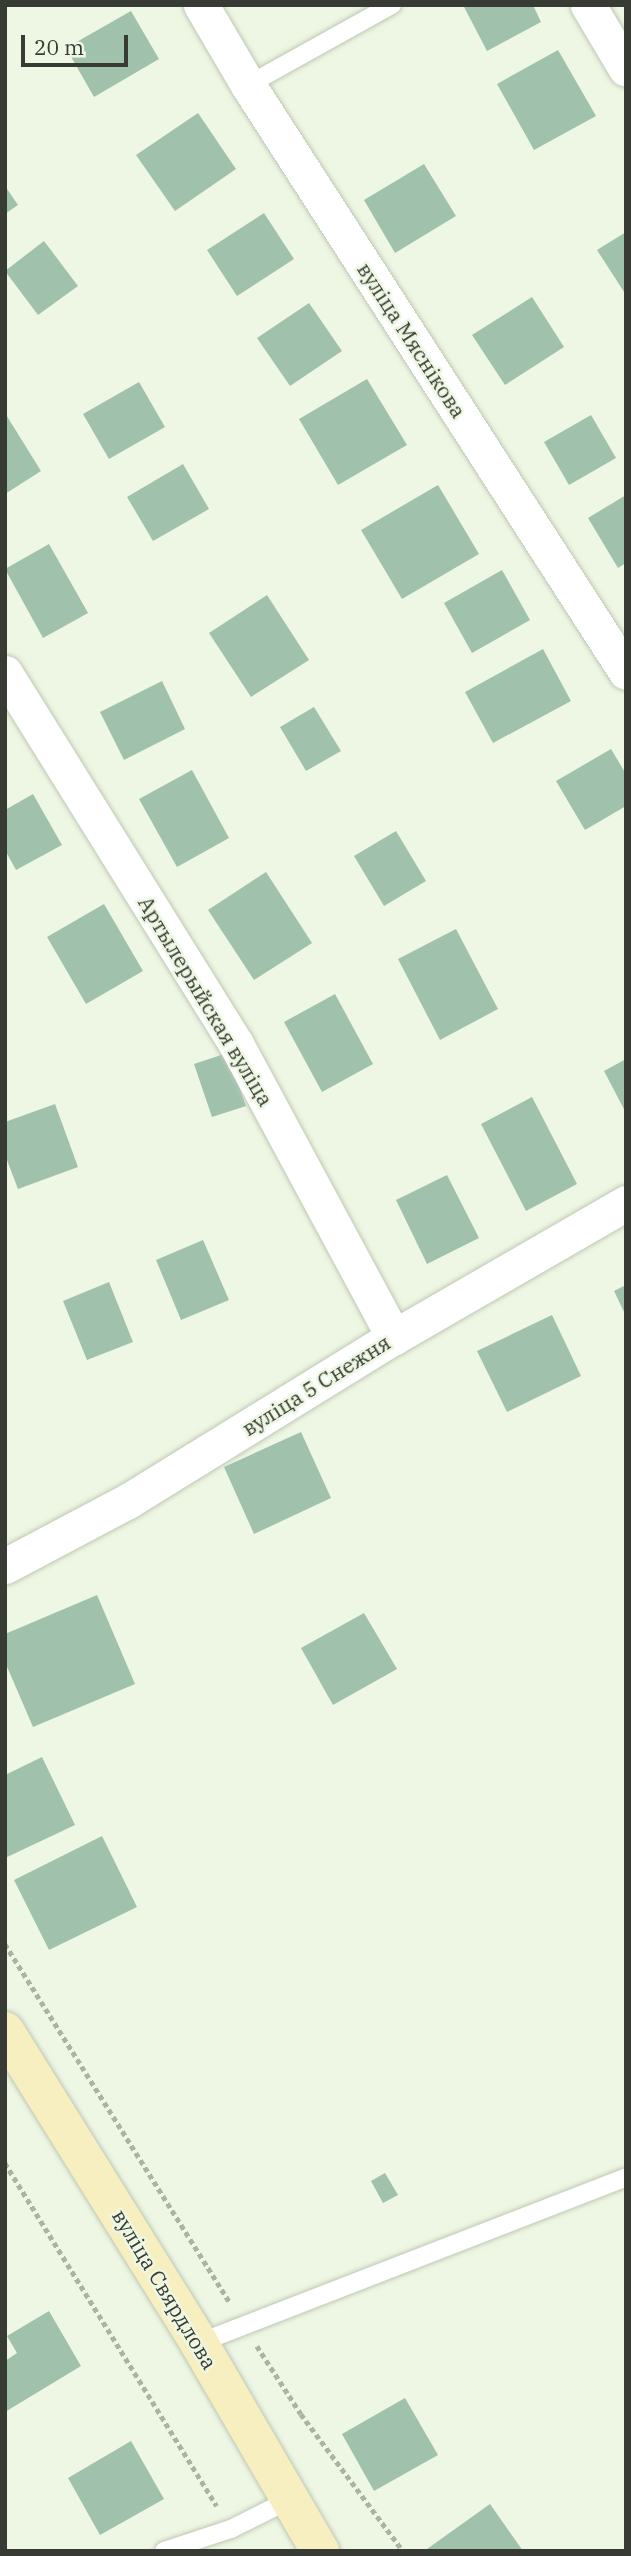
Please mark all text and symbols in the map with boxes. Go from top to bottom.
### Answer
scale bar [24,21,131,65]
text: 20 m [34,33,84,61]
street label: вуліца Мяснікова [352,258,472,422]
street label: Артылерыйская вуліца [133,891,279,1111]
street label: вуліца 5 Снежня [237,1329,395,1441]
street label: вуліца Свярдлова [107,2204,223,2374]

